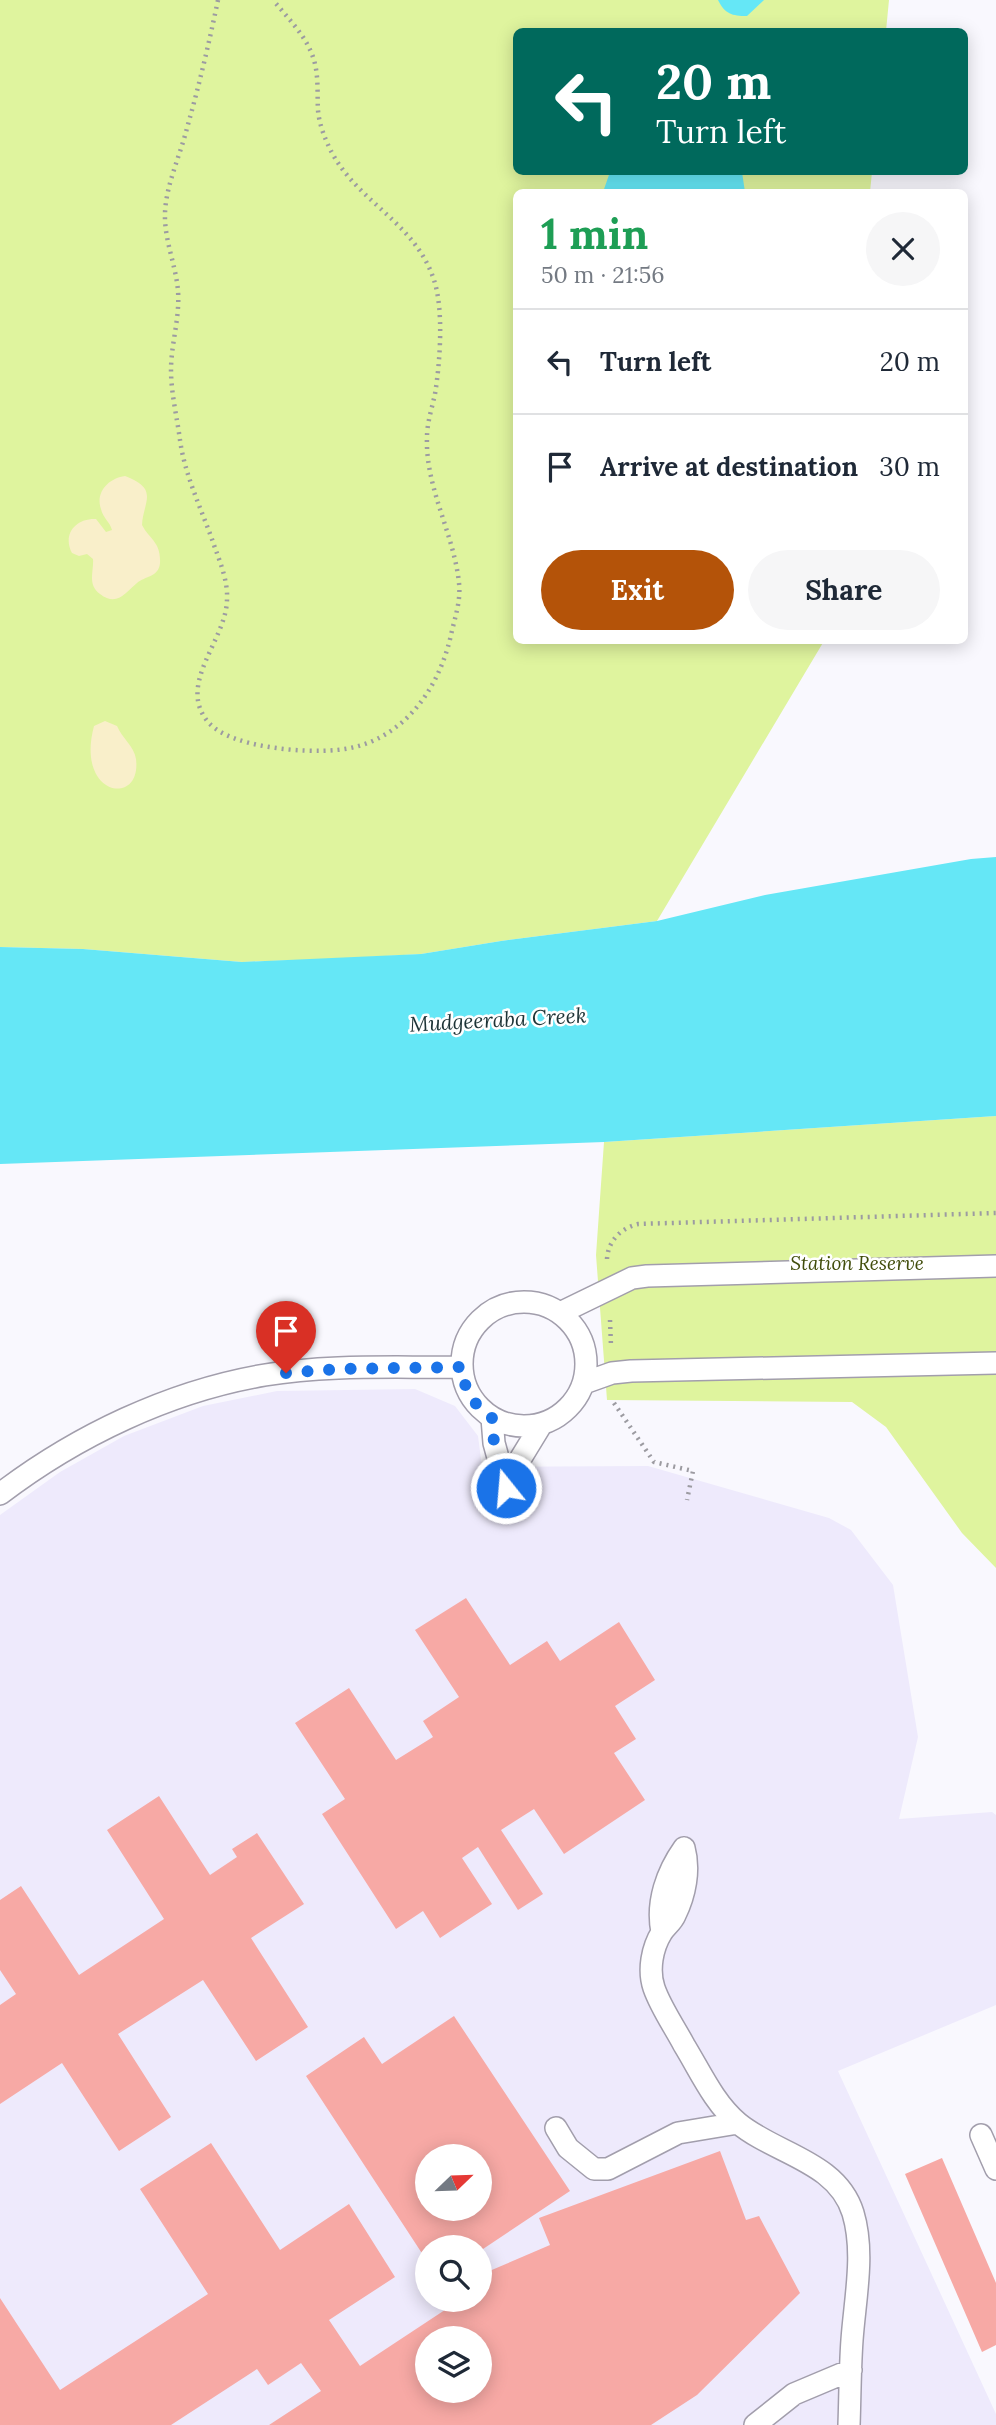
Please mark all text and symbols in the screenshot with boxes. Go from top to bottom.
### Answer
text: 20 m [656,50,771,112]
icon: left [541,56,632,147]
text: Turn left [656,111,786,152]
text: 1 min [541,207,648,261]
button: close [866,212,940,286]
text: 50 m · 21:56 [541,260,665,289]
icon: left [541,343,579,381]
text: Turn left [600,345,711,378]
text: 20 m [880,345,940,378]
icon: arrive [541,448,579,486]
text: Arrive at destination [600,450,858,483]
text: 30 m [879,450,940,483]
button: Exit [541,550,734,630]
button: Share [748,550,940,630]
water label: Mudgeeraba Creek [409,1001,587,1038]
park label: Station Reserve [790,1251,924,1275]
pin [256,1301,316,1373]
icon: arrive [267,1312,305,1350]
position arrow [469,1451,543,1525]
north arrow [415,2144,492,2221]
map controls [415,2144,492,2403]
button: search [415,2235,492,2312]
button: layers [415,2326,492,2403]

